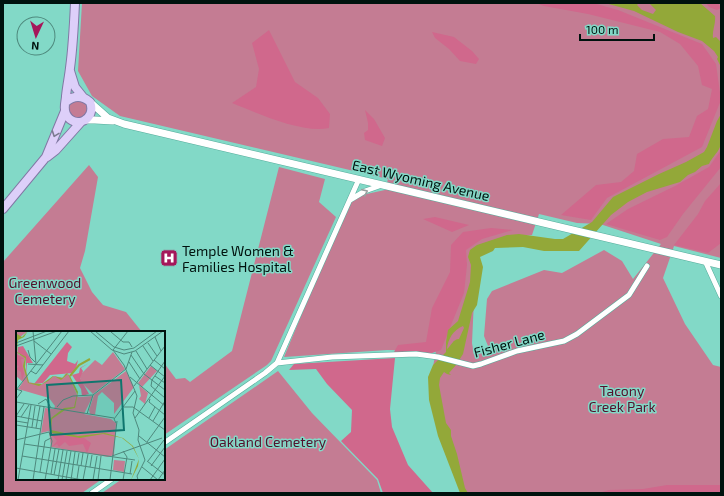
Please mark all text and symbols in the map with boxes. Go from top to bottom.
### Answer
north arrow [16,16,56,56]
scale bar [580,16,654,42]
text: 100 m [586,22,618,36]
text: N [31,40,40,53]
one-way arrow [52,131,60,138]
street label: East Wyoming Avenue [350,156,492,204]
one-way arrow [362,188,369,196]
place label: Temple Women & Families Hospital [182,242,294,275]
hospital icon: Temple Women & Families Hospital [159,248,179,268]
park label: Greenwood Cemetery [9,274,81,307]
street label: Fisher Lane [472,325,546,361]
inset map [16,331,165,480]
park label: Tacony Creek Park [588,382,656,415]
park label: Oakland Cemetery [210,433,327,450]

